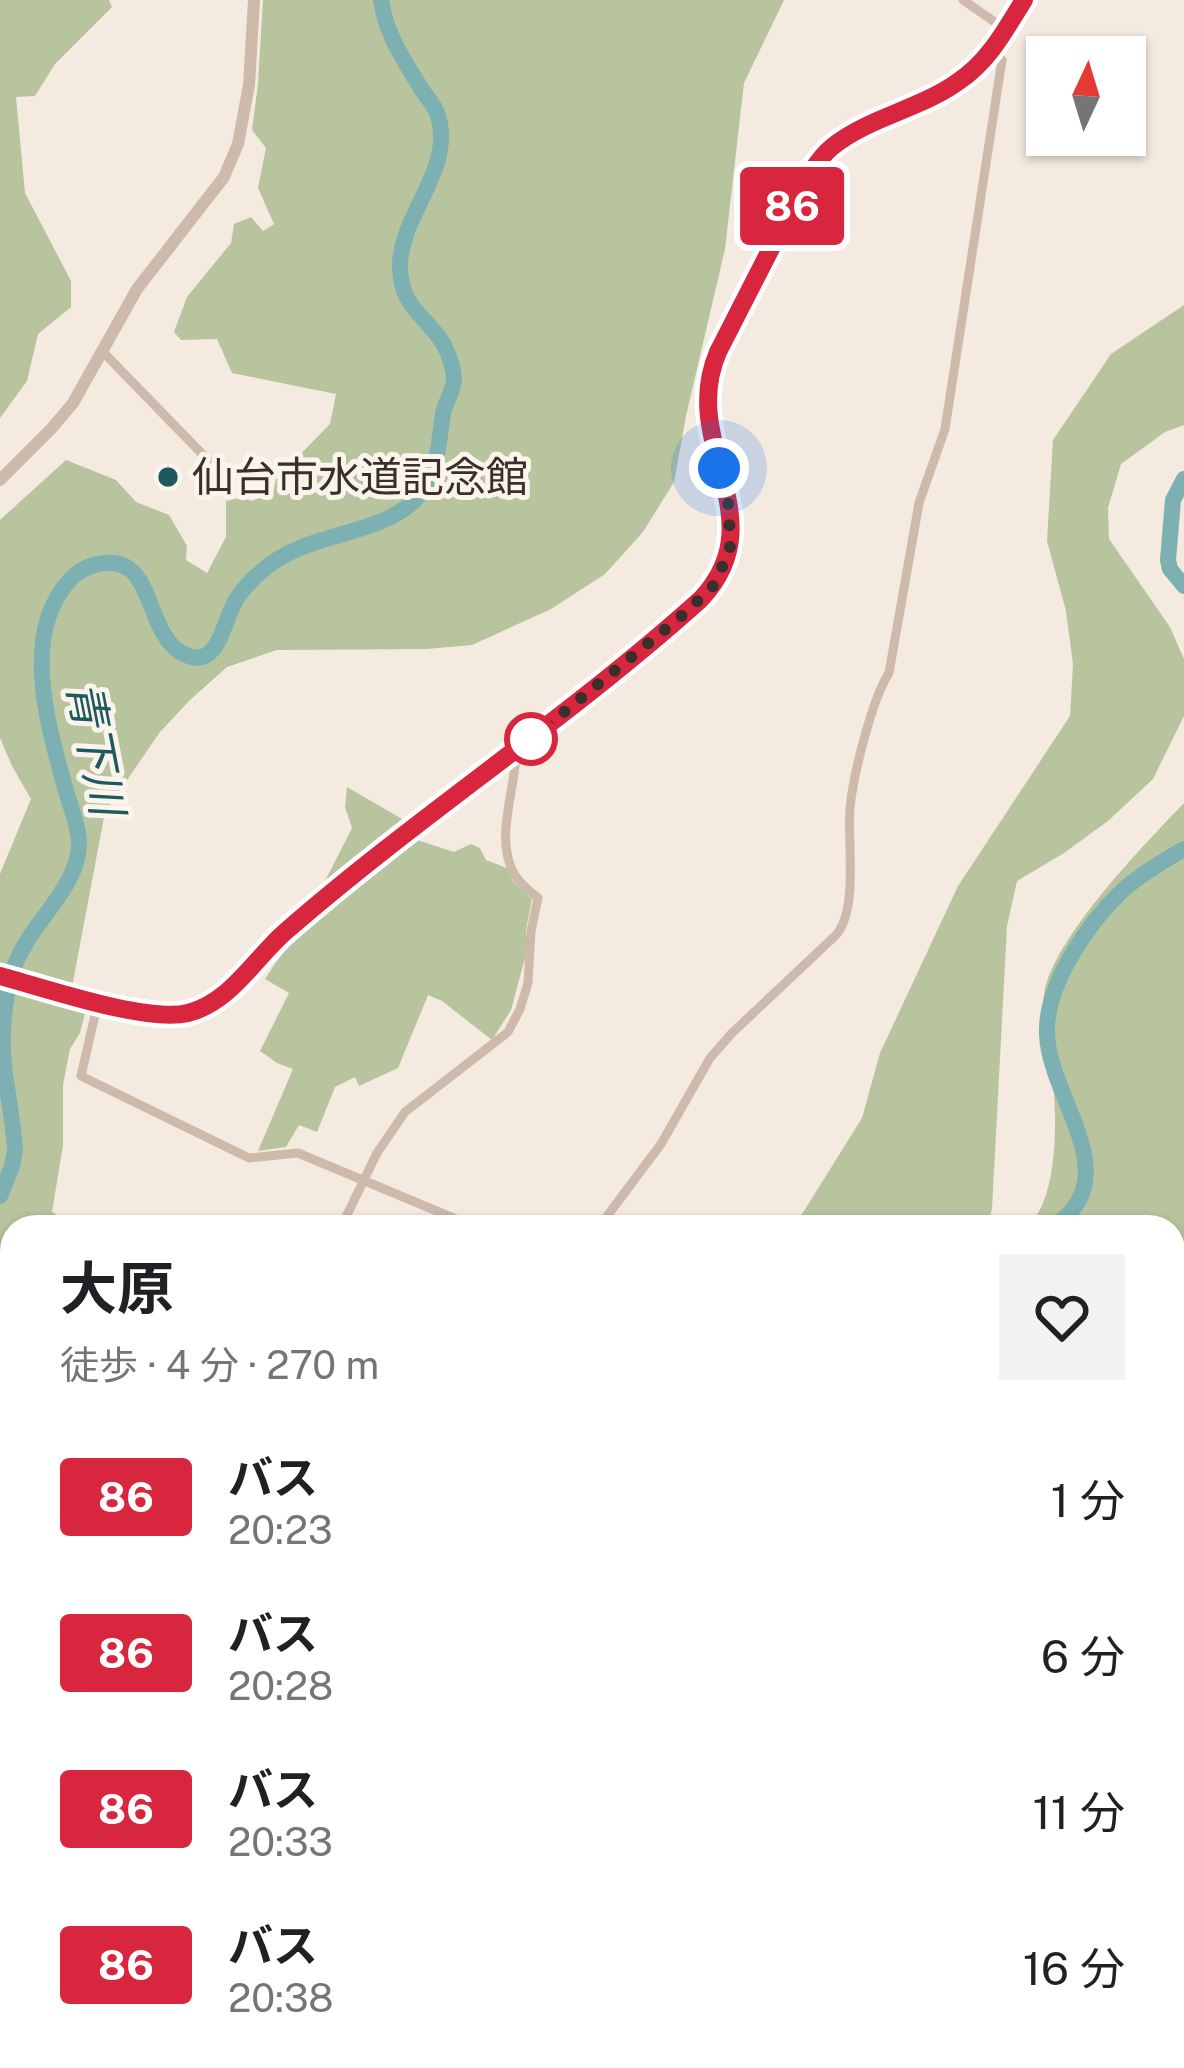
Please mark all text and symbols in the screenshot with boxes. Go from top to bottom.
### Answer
north arrow [1026,36,1146,156]
map controls [1026,36,1146,156]
line badge: 86 [738,167,846,245]
text: 86 [764,181,820,230]
your location [689,438,749,498]
place label: 仙台市水道記念館 [192,452,528,501]
marker: 仙台市水道記念館 [155,464,181,490]
water label: 青下川 [58,677,136,823]
unlabelled marker [506,714,556,764]
button: heart [999,1254,1125,1380]
text: 大原 [60,1255,174,1322]
text: 徒歩 · 4 分 · 270 m [60,1342,379,1388]
text: バス [228,1451,318,1504]
text: 86 [98,1472,154,1521]
text: 1 分 [1051,1474,1125,1527]
text: 20:23 [228,1507,333,1553]
text: バス [228,1607,318,1660]
text: 86 [98,1628,154,1677]
text: 6 分 [1041,1630,1125,1683]
text: 20:28 [228,1663,333,1709]
text: バス [228,1763,318,1816]
text: 86 [98,1784,154,1833]
text: 11 分 [1032,1786,1125,1839]
text: 20:33 [228,1819,333,1865]
text: バス [228,1919,318,1972]
text: 86 [98,1940,154,1989]
text: 16 分 [1023,1942,1125,1995]
text: 20:38 [228,1975,333,2021]

